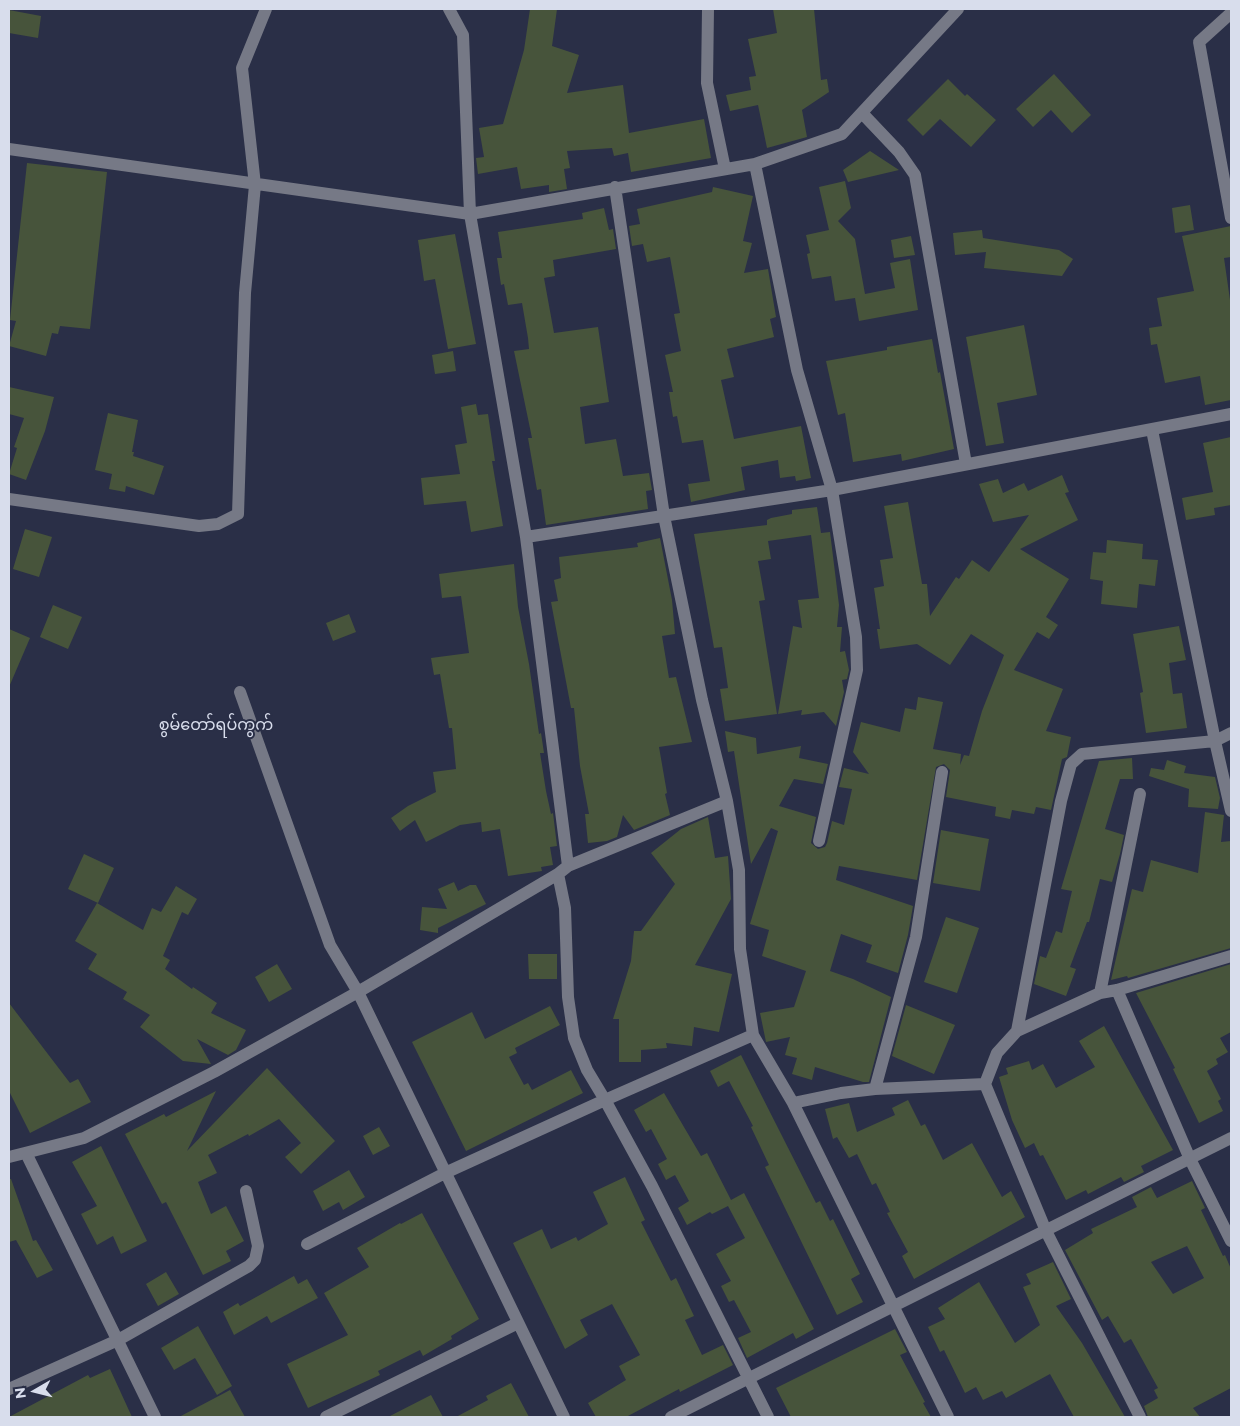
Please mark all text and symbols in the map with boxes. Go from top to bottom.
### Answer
district label: စွမ်တော်ရပ်ကွက် [159,715,273,735]
north arrow [10,1366,60,1416]
text: N [10,1386,30,1400]

